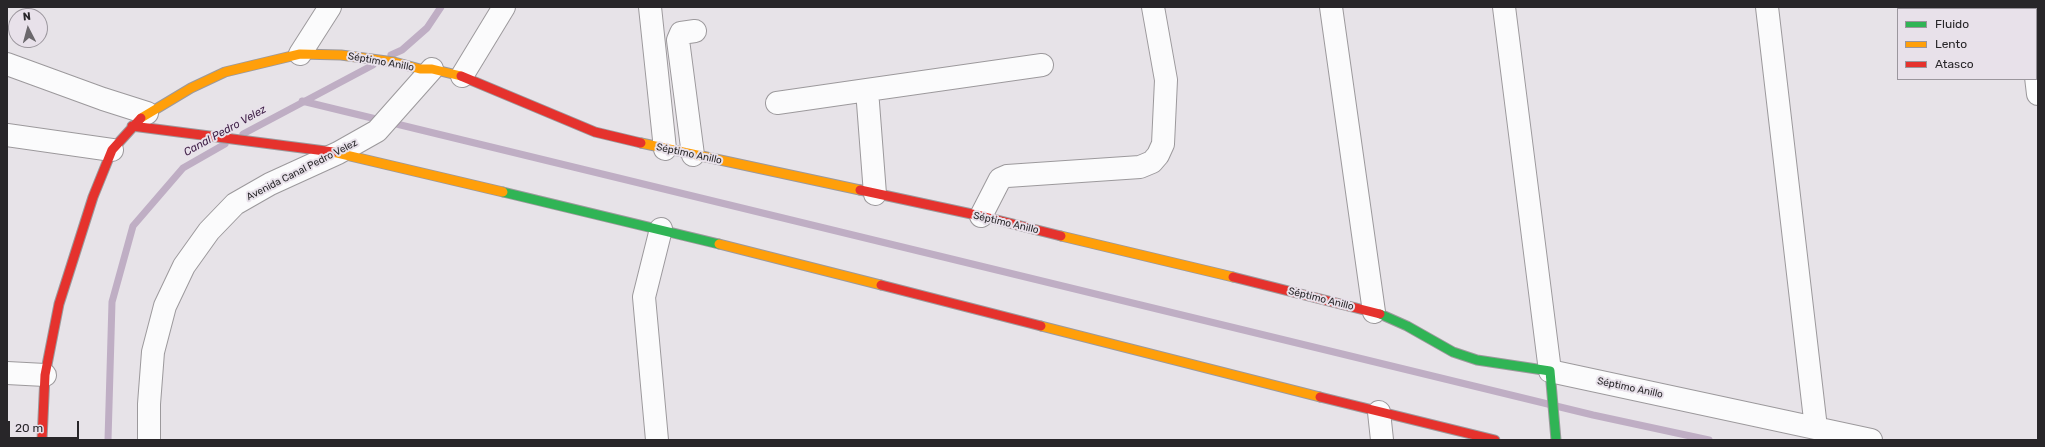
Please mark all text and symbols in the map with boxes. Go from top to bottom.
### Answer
north arrow [8,8,48,48]
legend [1897,8,2037,80]
text: N [22,10,31,23]
text: Fluido [1935,17,1969,31]
text: Lento [1935,37,1967,51]
street label: Séptimo Anillo [347,50,415,74]
text: Atasco [1935,57,1974,71]
water label: Canal Pedro Velez [181,103,269,159]
street label: Avenida Canal Pedro Velez [245,137,359,203]
street label: Séptimo Anillo [655,141,723,167]
street label: Séptimo Anillo [972,210,1040,236]
street label: Séptimo Anillo [1287,285,1355,313]
street label: Séptimo Anillo [1596,375,1664,401]
scale bar [10,413,81,439]
text: 20 m [15,421,43,435]

